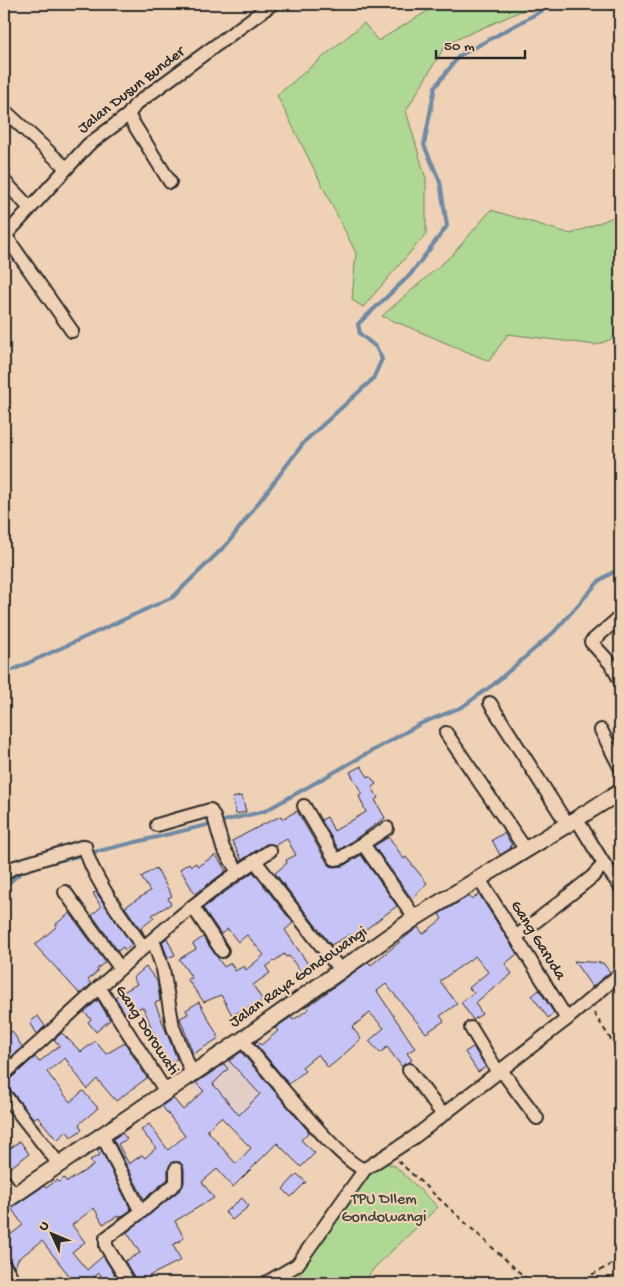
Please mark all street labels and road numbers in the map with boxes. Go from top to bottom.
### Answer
street label: Jalan Dusun Bunder [75,43,190,139]
street label: Gang Garuda [505,898,569,985]
street label: Jalan Raya Gondowangi [226,923,372,1033]
street label: Gang Dorowati [110,982,182,1080]

